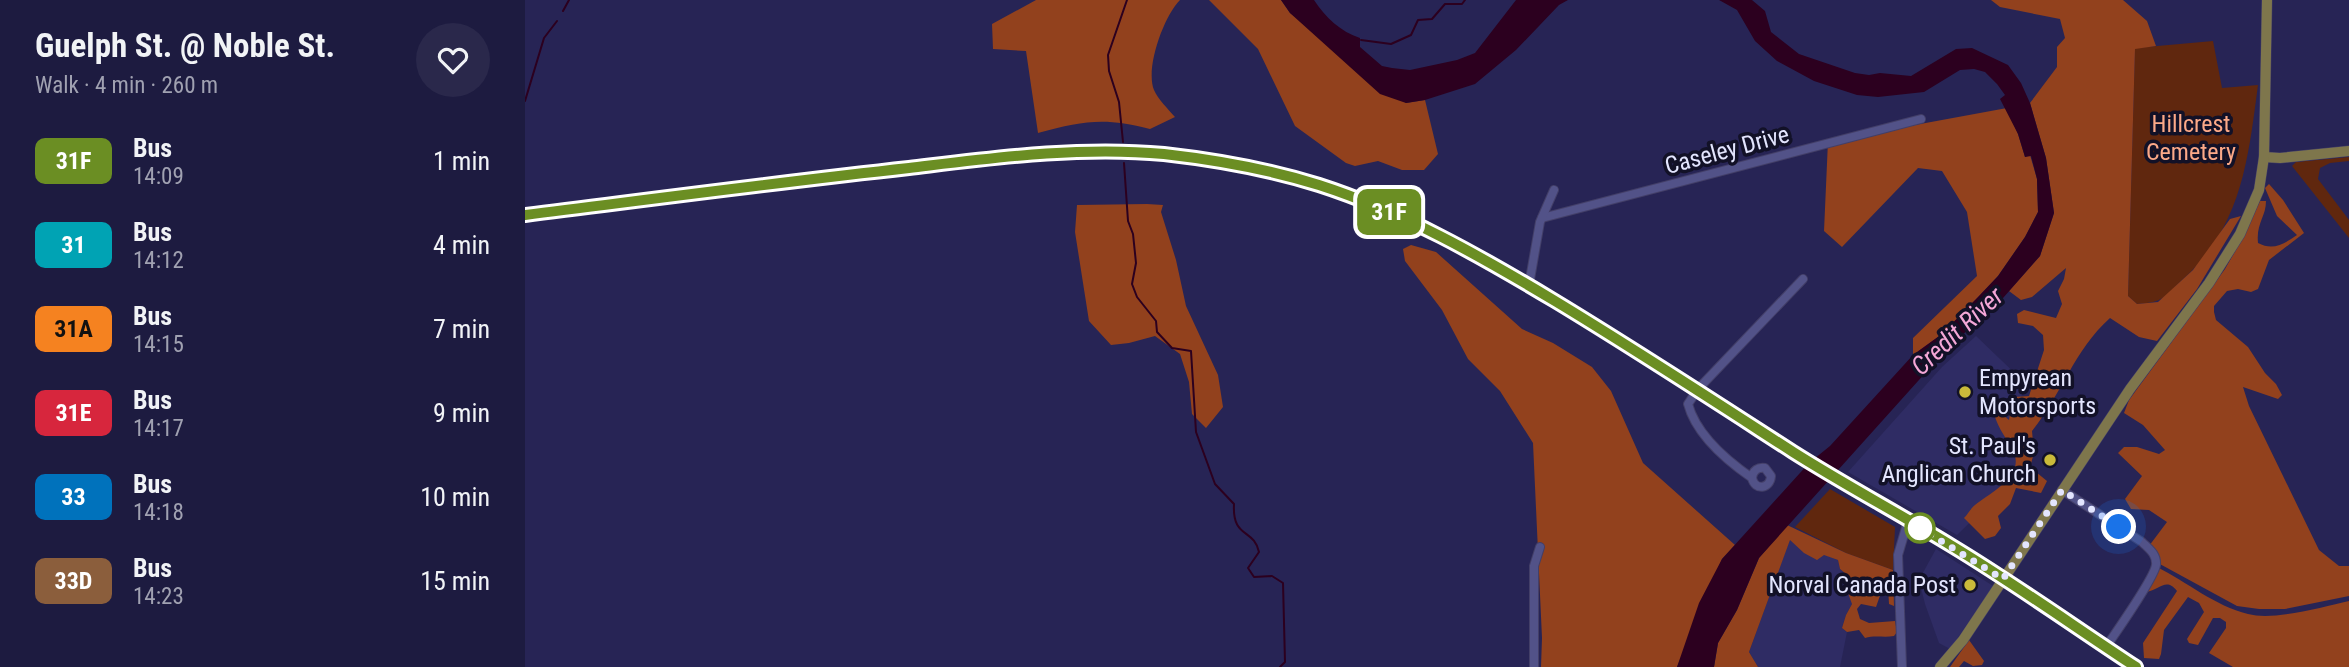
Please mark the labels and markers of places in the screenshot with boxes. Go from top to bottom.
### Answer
place label: Empyrean Motorsports [1979,364,2096,420]
marker: Empyrean Motorsports [1957,384,1973,400]
place label: St. Paul's Anglican Church [1881,432,2036,488]
marker: St. Paul's Anglican Church [2042,452,2058,468]
unlabelled marker [1905,513,1935,543]
place label: Norval Canada Post [1769,571,1956,599]
marker: Norval Canada Post [1962,577,1978,593]

